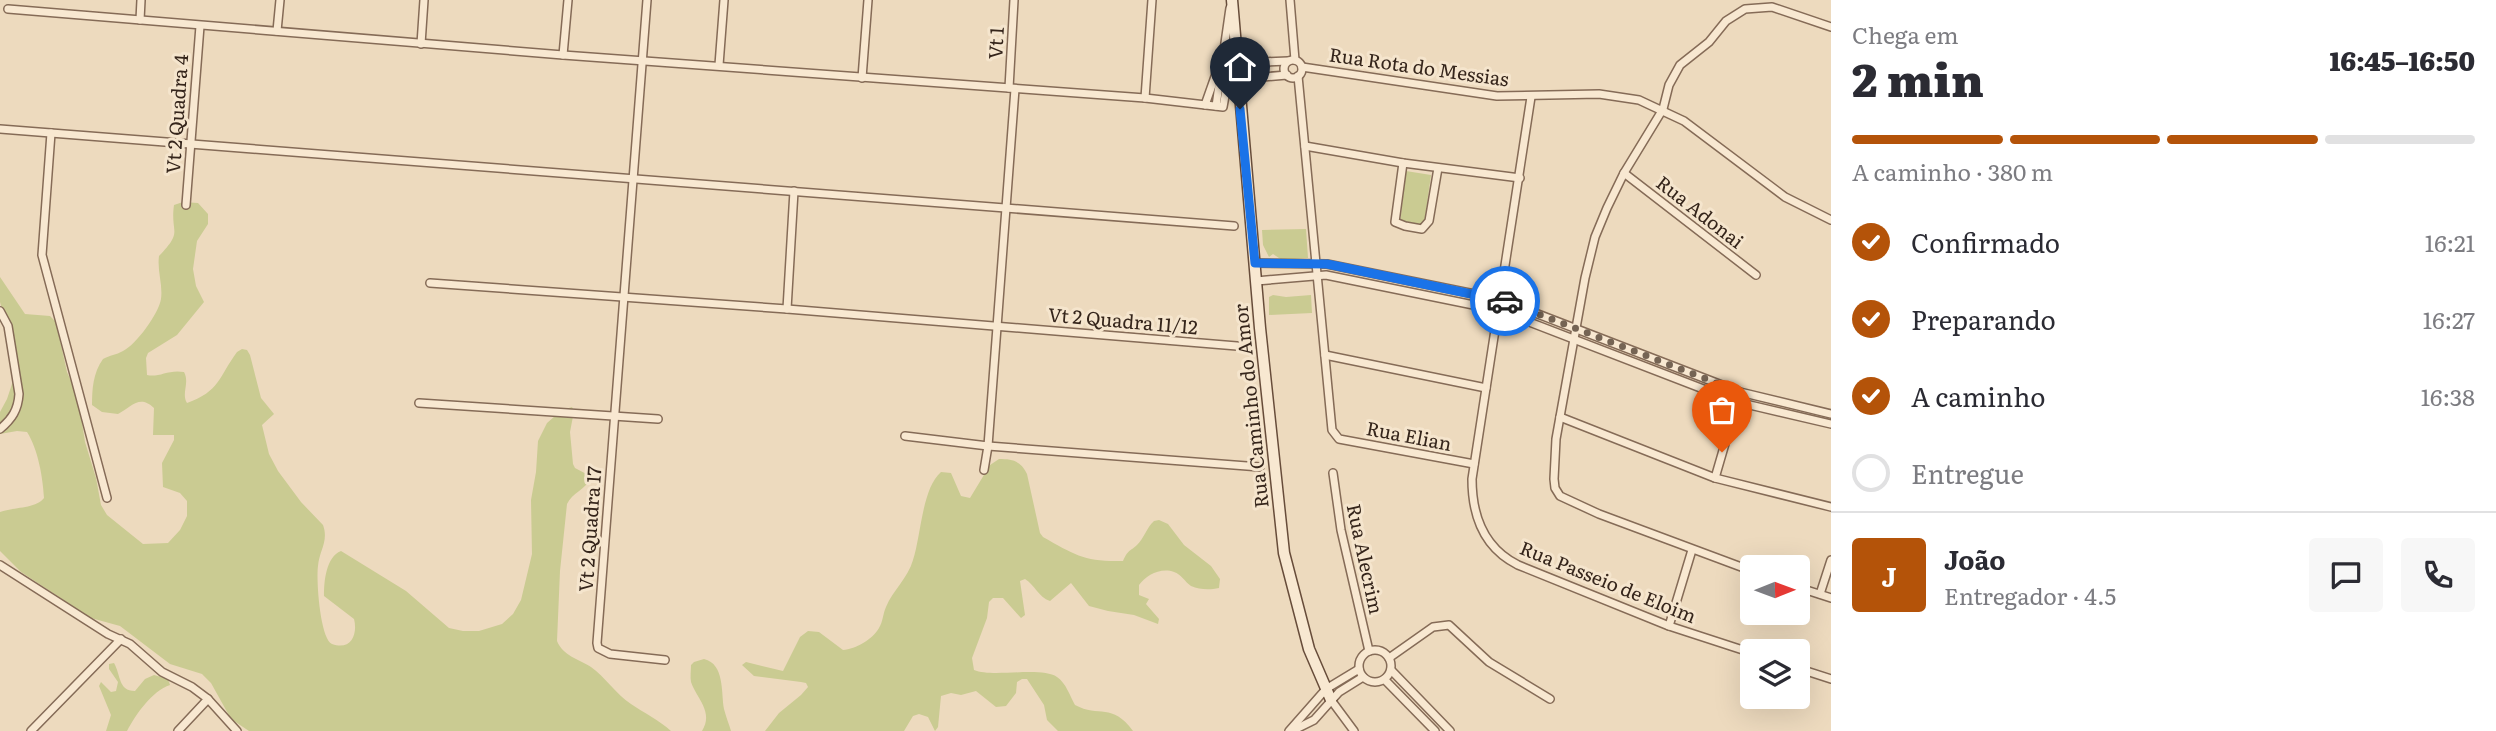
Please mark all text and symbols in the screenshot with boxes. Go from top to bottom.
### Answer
text: Chega em [1852,17,1959,51]
street label: Vt 1 [980,26,1010,60]
pin [1210,37,1270,109]
street label: Rua Rota do Messias [1327,40,1511,93]
text: 16:45–16:50 [2329,40,2475,79]
text: 2 min [1852,43,1984,111]
icon: home [1221,48,1259,86]
street label: Vt 2 Quadra 4 [158,53,194,175]
text: A caminho · 380 m [1852,154,2053,188]
street label: Rua Adonai [1651,168,1750,254]
text: Confirmado [1911,222,2060,261]
icon: check [1852,223,1890,261]
text: 16:21 [2425,225,2475,259]
courier [1470,266,1540,336]
icon: car [1486,282,1524,320]
text: Preparando [1911,299,2056,338]
street label: Vt 2 Quadra 11/12 [1047,300,1199,340]
icon: check [1852,300,1890,338]
text: 16:27 [2423,302,2475,336]
street label: Rua Caminho do Amor [1225,303,1275,510]
text: A caminho [1911,376,2045,415]
icon: check [1852,377,1890,415]
text: 16:38 [2421,379,2475,413]
pin [1692,380,1752,452]
icon: bag [1703,391,1741,429]
street label: Rua Elian [1364,413,1454,457]
text: Entregue [1911,453,2024,492]
street label: Vt 2 Quadra 17 [571,465,607,593]
street label: Rua Alecrim [1341,501,1391,617]
street label: Rua Passeio de Eloim [1516,533,1701,629]
button: chat [2309,538,2383,612]
button: phone [2401,538,2475,612]
text: João [1944,539,2006,578]
north arrow [1740,555,1810,625]
map controls [1740,555,1810,709]
text: J [1882,556,1896,595]
text: Entregador · 4.5 [1944,578,2116,612]
button: layers [1740,639,1810,709]

